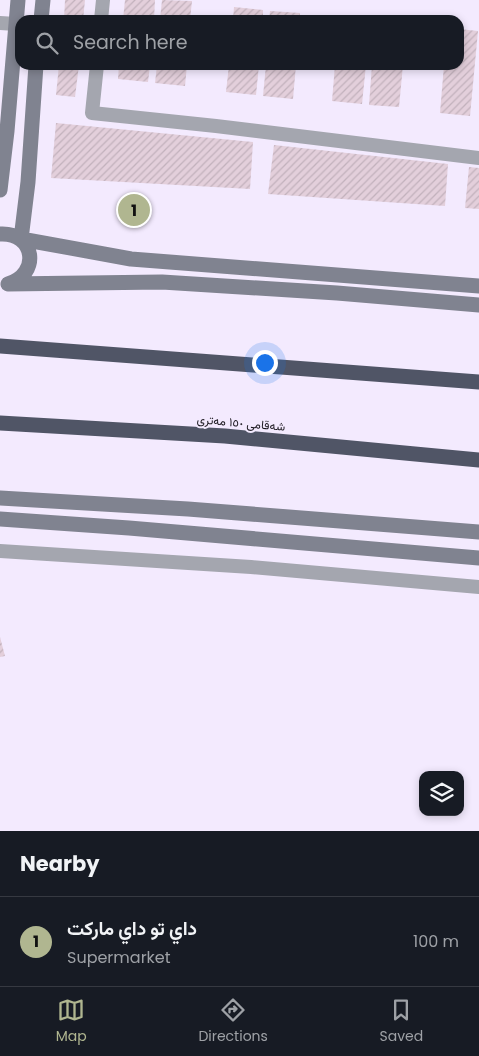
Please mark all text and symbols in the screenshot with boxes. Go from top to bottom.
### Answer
search box [15,15,464,70]
icon: search [33,29,61,57]
text: Search here [73,29,187,56]
pin: 1 [118,191,150,229]
your location [252,350,278,376]
street label: شەقامی ١٥٠ مەتری [196,410,286,435]
map controls [419,771,464,816]
button: layers [419,771,464,816]
text: Nearby [20,849,100,878]
text: داي تو داي ماركت [67,915,197,942]
text: 1 [33,930,39,953]
text: 100 m [413,930,459,953]
text: Supermarket [67,946,171,969]
tab: Map [56,996,87,1047]
tab: Directions [198,996,268,1047]
tab: Saved [379,996,423,1047]

